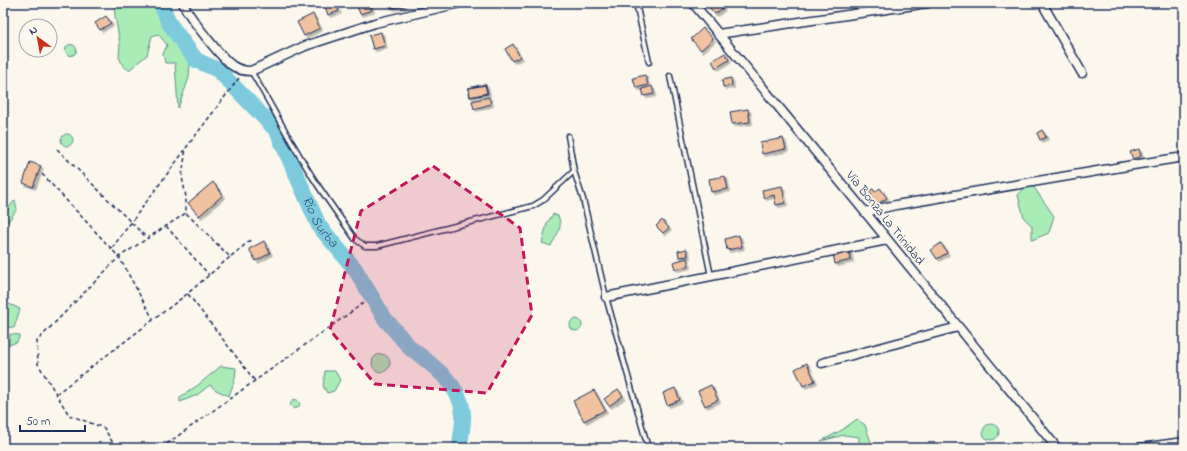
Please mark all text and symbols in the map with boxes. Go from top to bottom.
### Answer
north arrow [18,18,58,58]
text: N [26,22,41,39]
street label: Vía Bonza La Trinidad [840,166,929,270]
water label: Río Surba [296,193,344,253]
scale bar [20,407,85,433]
text: 50 m [26,413,50,431]

